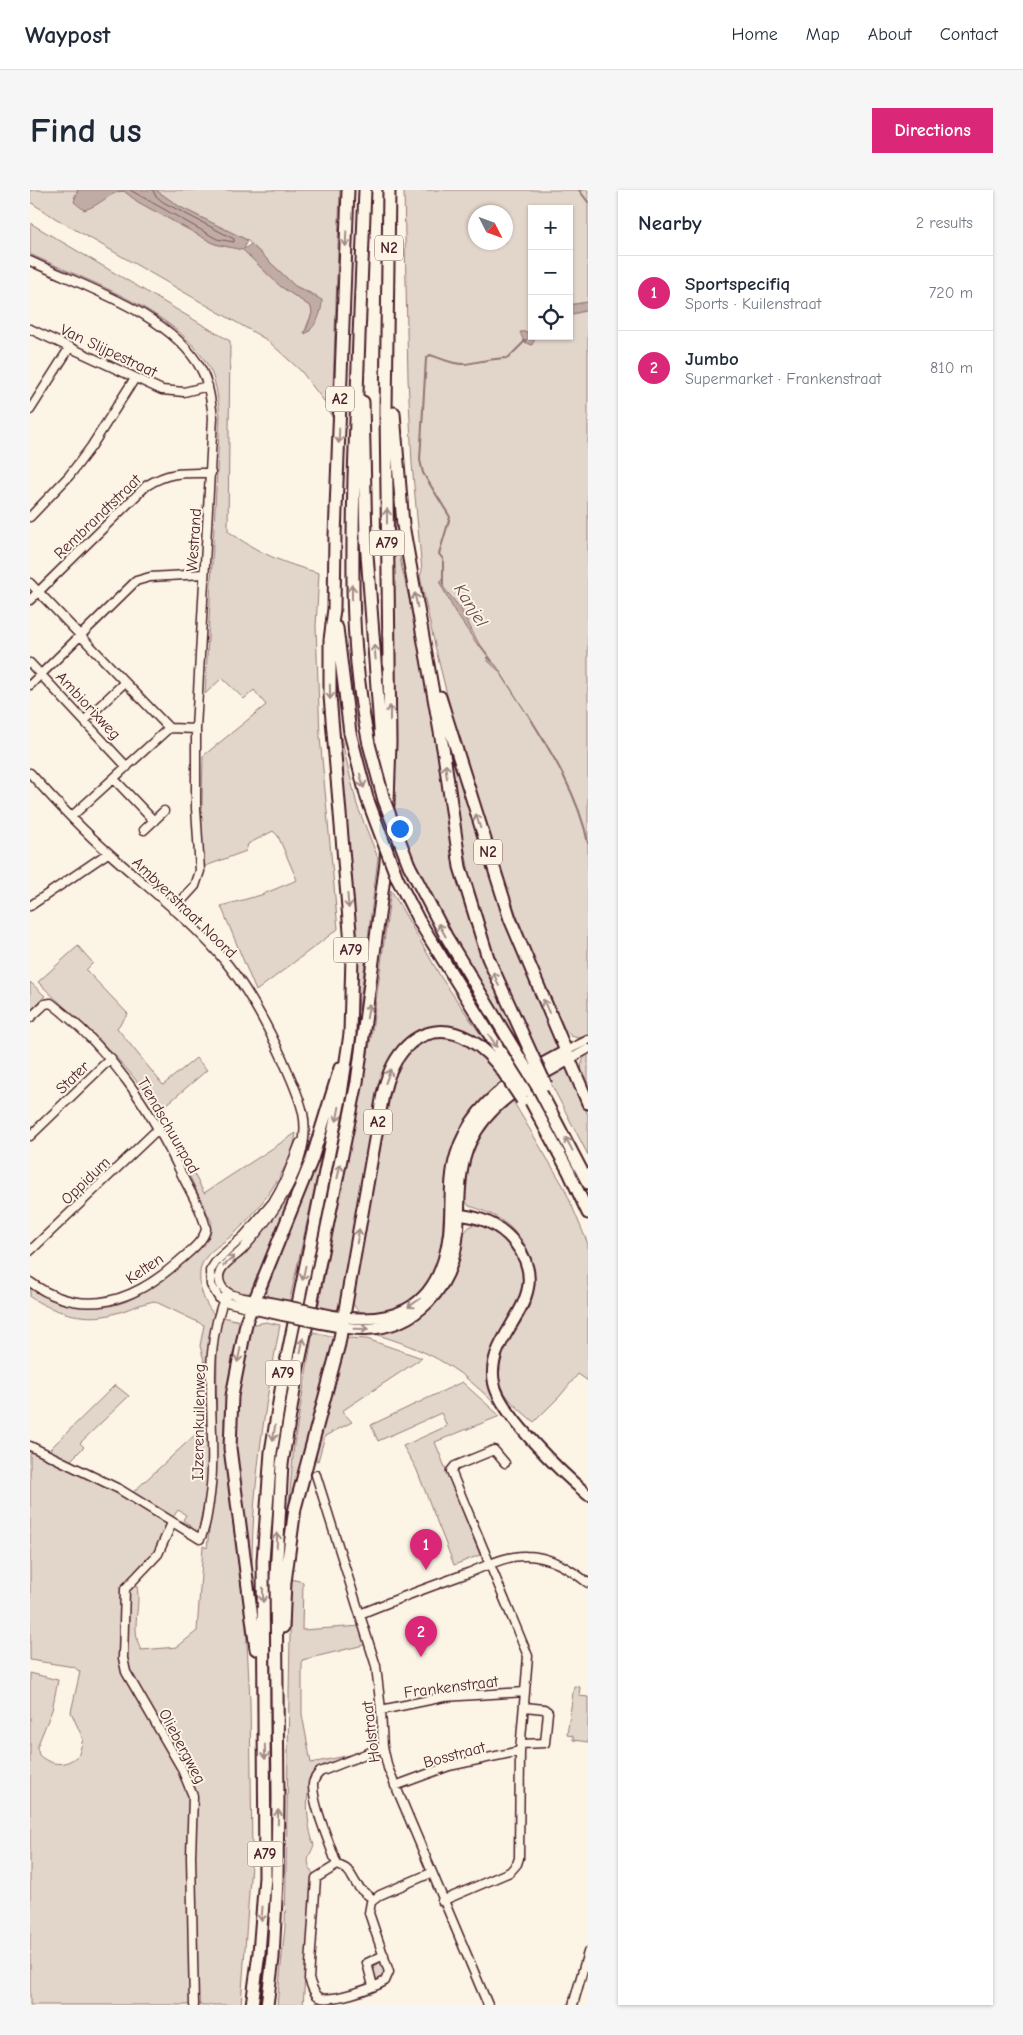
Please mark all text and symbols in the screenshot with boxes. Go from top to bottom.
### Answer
text: Waypost [25,21,110,49]
text: Home [731,24,778,45]
text: Map [806,24,840,45]
text: About [868,24,912,45]
text: Contact [940,24,998,45]
button: Directions [872,108,993,153]
text: Find us [30,110,142,151]
north arrow [468,205,513,250]
map controls [528,205,573,340]
button: + [528,205,573,250]
text: Nearby [638,211,702,235]
text: 2 results [916,214,973,232]
one-way arrow [342,230,351,246]
road number: N2 [375,236,403,260]
button: − [528,250,573,295]
text: Sportspecifiq [685,273,790,295]
text: 1 [651,284,657,302]
text: 720 m [929,284,973,302]
button: locate [528,295,573,340]
text: Sports · Kuilenstraat [685,295,821,313]
street label: Van Slijpestraat [57,321,160,381]
text: Jumbo [685,348,739,370]
text: 2 [650,359,658,377]
text: 810 m [930,359,973,377]
text: Supermarket · Frankenstraat [685,370,881,388]
road number: A2 [326,386,354,412]
one-way arrow [334,428,343,444]
street label: Rembrandtstraat [51,470,145,563]
street label: Westrand [183,508,205,572]
one-way arrow [382,508,392,524]
road number: A79 [370,530,404,556]
water label: Kanjel [449,580,492,632]
one-way arrow [347,584,357,600]
one-way arrow [410,592,420,608]
one-way arrow [370,645,380,661]
street label: Ambiorixweg [52,668,124,743]
one-way arrow [325,684,335,700]
one-way arrow [385,706,395,722]
one-way arrow [441,764,451,780]
one-way arrow [357,772,367,788]
one-way arrow [473,813,483,829]
your location [387,816,413,842]
road number: N2 [474,840,502,864]
street label: Ambyerstraat Noord [128,853,240,962]
one-way arrow [343,892,353,908]
one-way arrow [437,924,447,938]
road number: A79 [334,938,368,962]
one-way arrow [491,972,500,987]
one-way arrow [540,999,550,1014]
one-way arrow [363,1003,373,1019]
one-way arrow [488,1033,498,1047]
street label: Stater [52,1057,94,1098]
one-way arrow [384,1069,393,1085]
street label: Tiendschuurpad [133,1074,203,1177]
one-way arrow [332,1106,342,1122]
road number: A2 [364,1110,392,1134]
one-way arrow [564,1136,574,1151]
street label: Oppidum [58,1153,114,1208]
one-way arrow [335,1163,345,1179]
one-way arrow [353,1228,363,1244]
street label: Kelten [122,1250,167,1288]
one-way arrow [223,1256,236,1267]
one-way arrow [299,1264,308,1280]
one-way arrow [407,1299,421,1309]
one-way arrow [352,1324,368,1334]
one-way arrow [298,1337,308,1353]
one-way arrow [234,1346,243,1362]
road number: A79 [266,1360,300,1386]
street label: IJzerenkuilenweg [189,1363,209,1481]
one-way arrow [269,1424,279,1440]
pin: 1 [410,1529,442,1570]
one-way arrow [272,1533,282,1549]
one-way arrow [258,1586,268,1602]
pin: 2 [405,1616,437,1657]
street label: Frankenstraat [403,1672,500,1702]
street label: Holstraat [358,1700,384,1764]
street label: Oliebergweg [155,1706,209,1787]
street label: Bosstraat [421,1738,488,1772]
one-way arrow [260,1743,270,1759]
one-way arrow [273,1809,283,1825]
road number: A79 [248,1842,282,1866]
one-way arrow [258,1906,267,1922]

